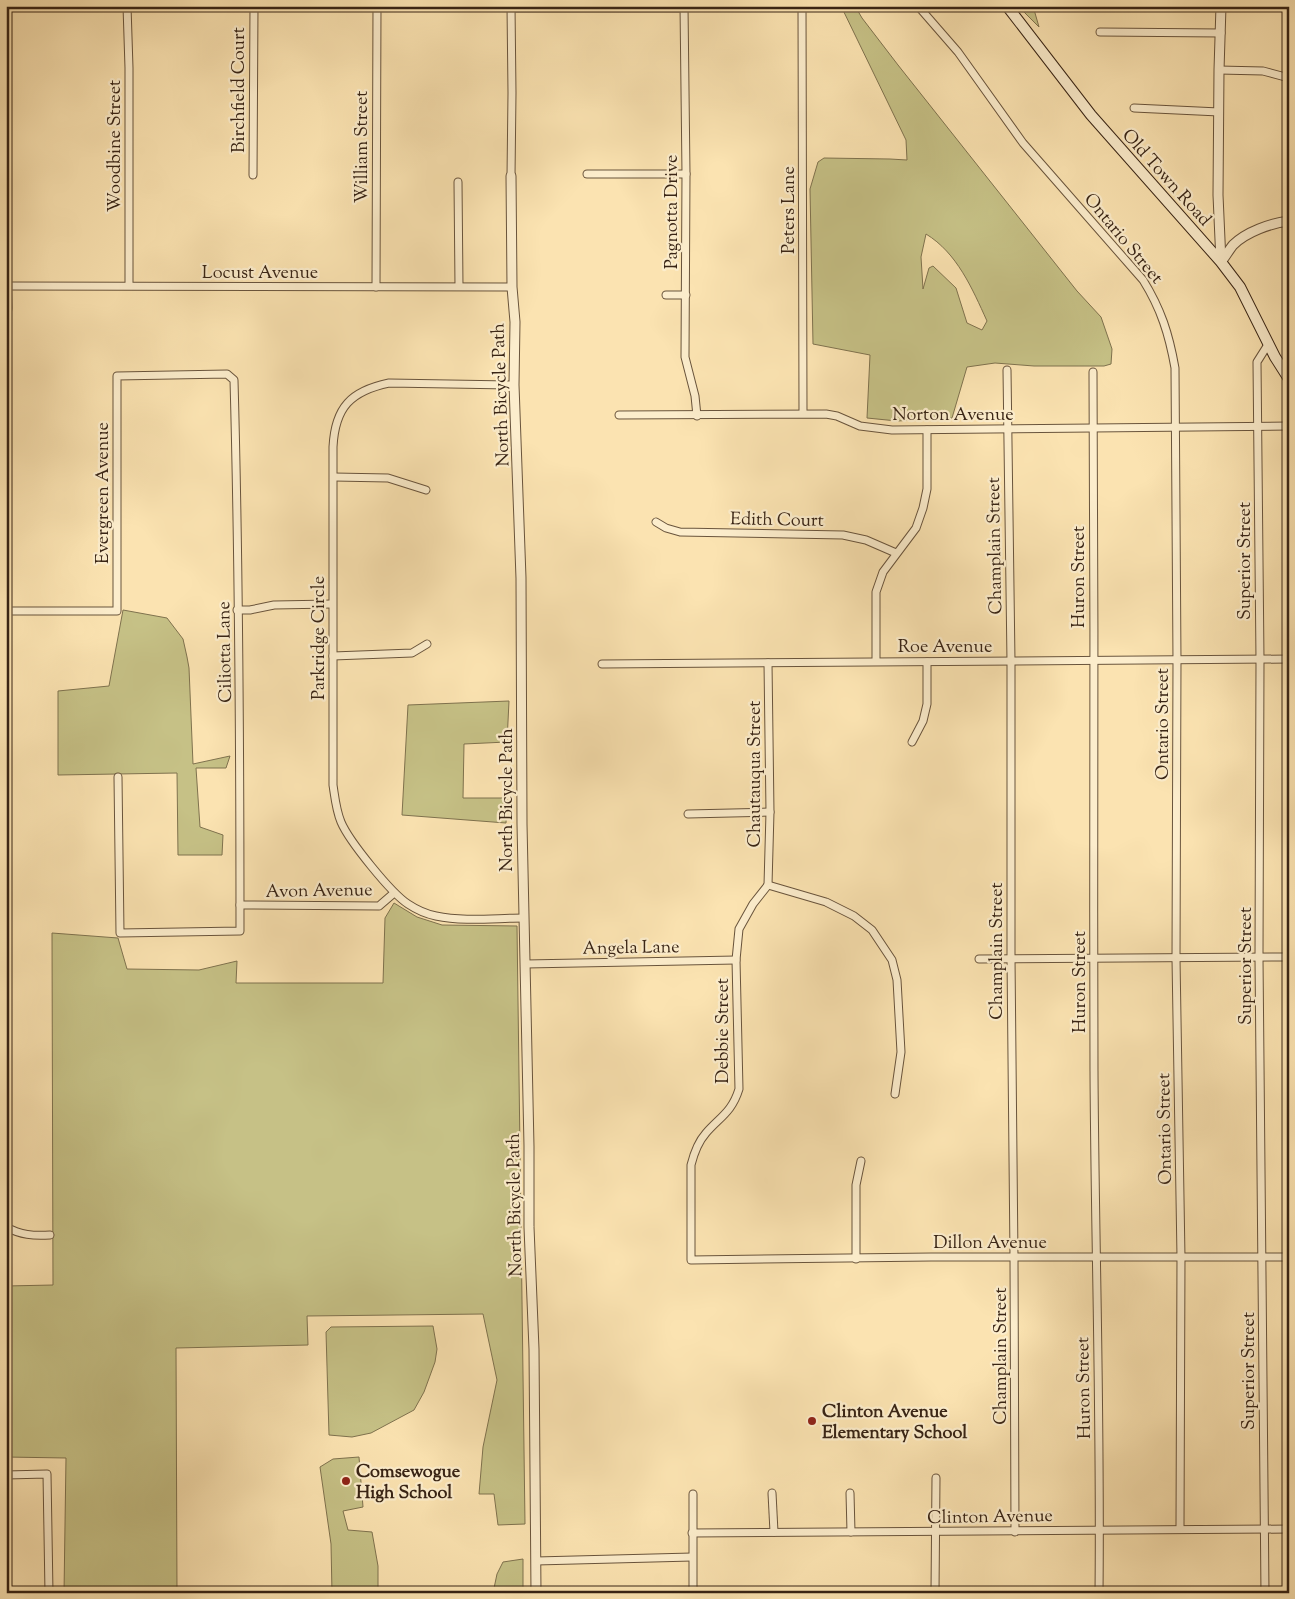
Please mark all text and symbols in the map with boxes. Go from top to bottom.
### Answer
street label: Birchfield Court [227,27,253,153]
street label: Woodbine Street [103,80,129,212]
street label: William Street [350,91,376,203]
street label: Old Town Road [1115,124,1216,233]
street label: Pagnotta Drive [660,155,686,269]
street label: Peters Lane [777,166,803,254]
street label: Ontario Street [1077,188,1168,291]
street label: Locust Avenue [202,261,318,287]
street label: North Bicycle Path [486,322,517,467]
street label: Norton Avenue [892,403,1014,429]
street label: Evergreen Avenue [91,422,117,564]
street label: Champlain Street [982,477,1010,615]
street label: Superior Street [1233,502,1259,620]
street label: Edith Court [730,507,824,535]
street label: Huron Street [1067,526,1093,628]
street label: Parkridge Circle [307,576,333,700]
street label: Ciliotta Lane [212,601,240,703]
street label: Roe Avenue [898,635,992,661]
street label: Ontario Street [1151,668,1177,780]
street label: Chautauqua Street [743,701,769,847]
street label: North Bicycle Path [495,728,521,872]
street label: Avon Avenue [265,878,373,906]
street label: Champlain Street [985,882,1011,1020]
street label: Superior Street [1234,907,1260,1025]
street label: Huron Street [1068,931,1094,1033]
street label: Angela Lane [582,935,680,963]
street label: Debbie Street [711,978,737,1084]
street label: Ontario Street [1152,1073,1180,1185]
street label: North Bicycle Path [502,1132,530,1277]
street label: Dillon Avenue [933,1231,1047,1257]
street label: Champlain Street [989,1287,1015,1425]
street label: Superior Street [1237,1312,1263,1430]
street label: Huron Street [1071,1337,1099,1439]
place label: Clinton Avenue Elementary School [822,1400,968,1447]
marker: Clinton Avenue Elementary School [806,1415,818,1427]
place label: Comsewogue High School [356,1460,461,1507]
marker: Comsewogue High School [340,1475,352,1487]
street label: Clinton Avenue [927,1504,1053,1532]

